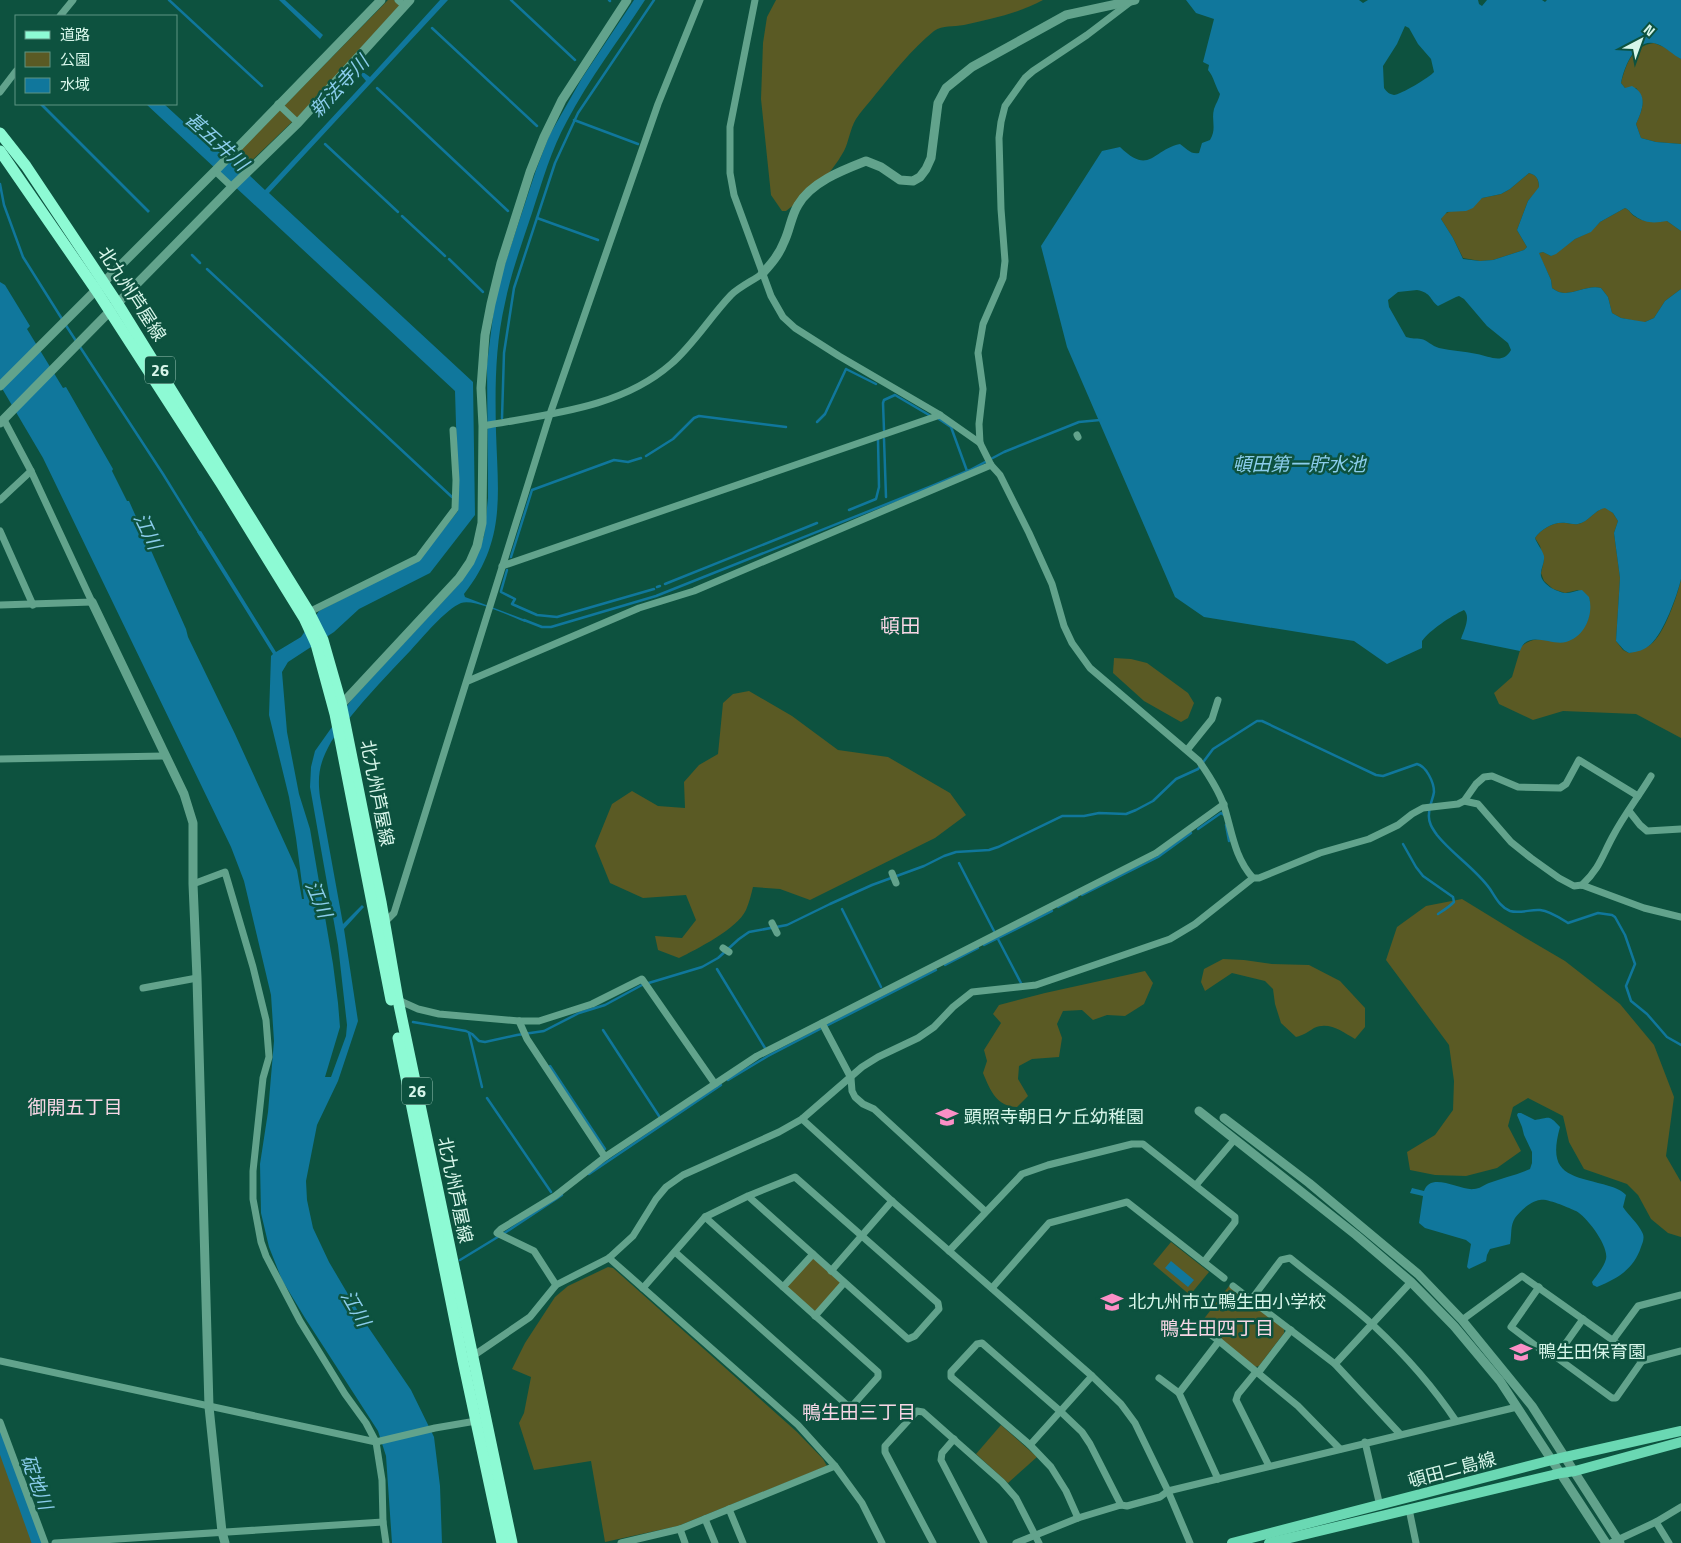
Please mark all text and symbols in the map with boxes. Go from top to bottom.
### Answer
legend [15,15,178,105]
north arrow [1616,15,1666,65]
text: N [1639,19,1660,41]
text: 道路 [60,23,90,46]
water label: 新法寺川 [302,47,377,123]
text: 公園 [60,48,90,71]
text: 水域 [60,73,90,96]
water label: 甚五井川 [179,104,257,178]
street label: 北九州芦屋線 [92,241,173,346]
road number: 26 [145,356,175,384]
water label: 頓田第一貯水池 [1232,449,1367,478]
water label: 江川 [127,507,171,556]
district label: 頓田 [880,610,920,641]
street label: 北九州芦屋線 [354,737,401,848]
water label: 江川 [299,876,341,924]
road number: 26 [402,1078,432,1104]
district label: 御開五丁目 [27,1092,123,1121]
place label: 顕照寺朝日ケ丘幼稚園 [964,1103,1144,1130]
school or university icon: 顕照寺朝日ケ丘幼稚園 [934,1104,960,1130]
street label: 北九州芦屋線 [431,1134,480,1246]
water label: 江川 [334,1284,379,1333]
place label: 北九州市立鴨生田小学校 [1128,1288,1326,1315]
school or university icon: 北九州市立鴨生田小学校 [1099,1289,1125,1315]
district label: 鴨生田四丁目 [1160,1313,1274,1342]
place label: 鴨生田保育園 [1538,1338,1646,1365]
school or university icon: 鴨生田保育園 [1508,1339,1534,1365]
district label: 鴨生田三丁目 [802,1397,916,1426]
street label: 頓田二島線 [1405,1445,1499,1494]
water label: 碇地川 [14,1450,62,1515]

